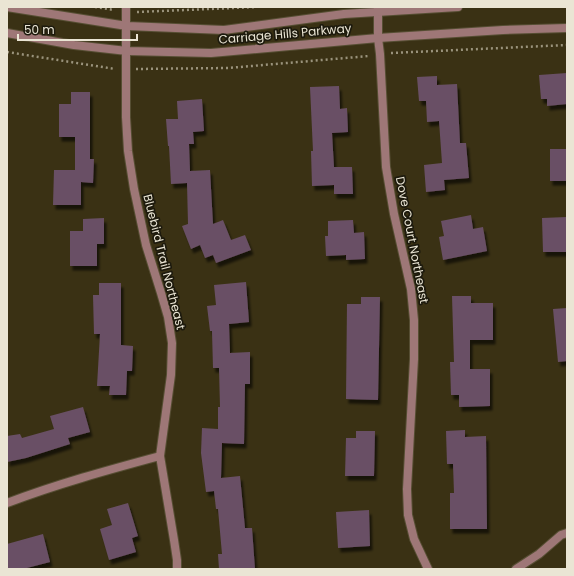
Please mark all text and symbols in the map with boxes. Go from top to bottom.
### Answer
scale bar [18,16,137,42]
street label: Carriage Hills Parkway [218,19,352,48]
text: 50 m [24,21,55,38]
street label: Dove Court Northeast [392,175,433,305]
street label: Bluebird Trail Northeast [139,192,190,332]

